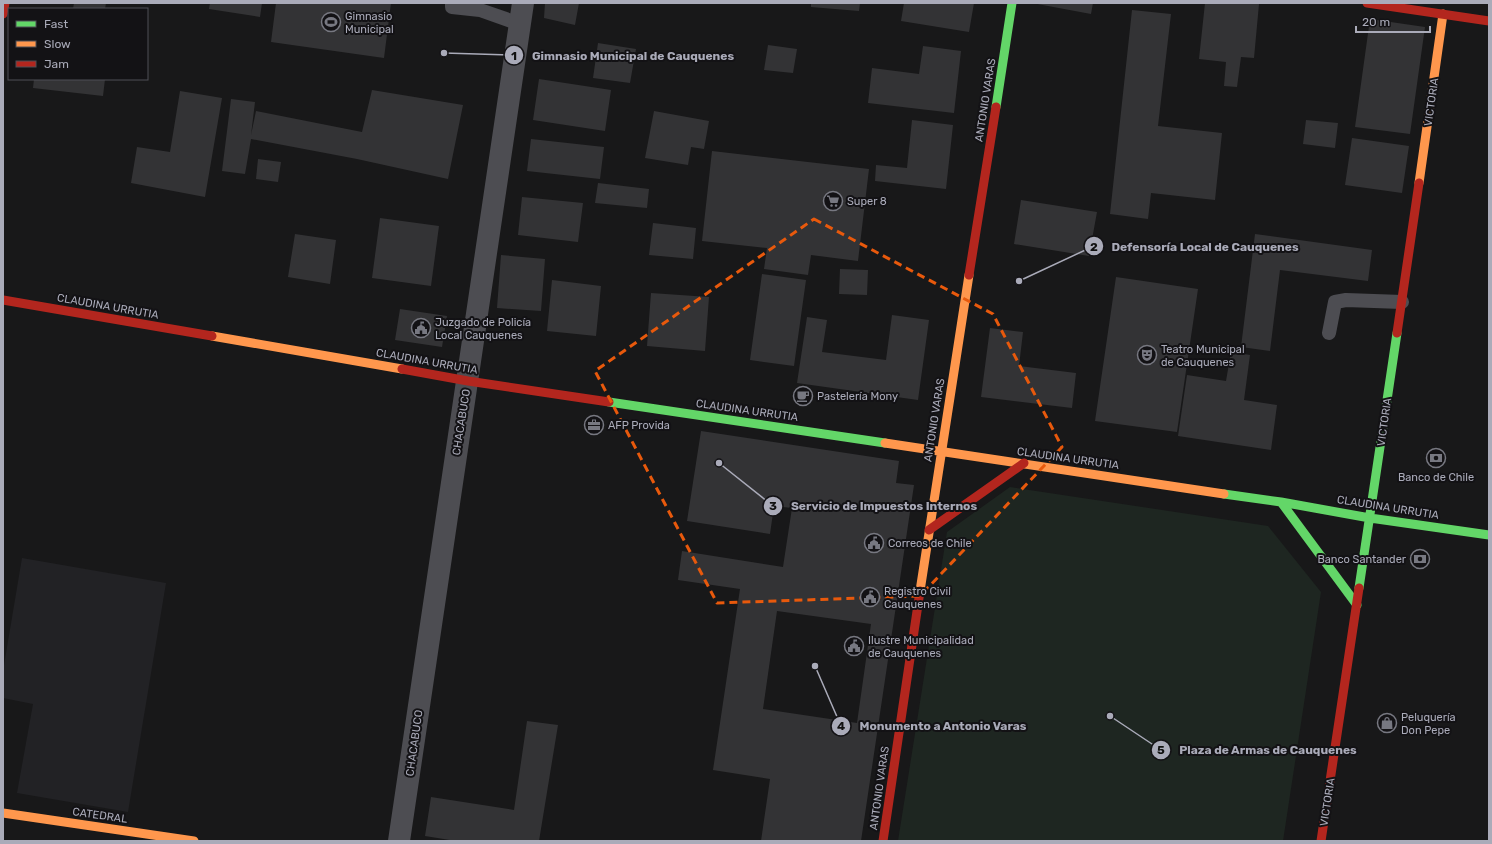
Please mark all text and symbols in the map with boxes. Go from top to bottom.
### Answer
legend [8,8,148,80]
scale bar [1356,8,1430,34]
place label: Gimnasio Municipal [345,10,394,36]
sports icon: Gimnasio Municipal [320,11,342,33]
text: 20 m [1362,15,1390,29]
text: Fast [44,17,68,31]
text: Slow [44,37,71,51]
callout: Gimnasio Municipal de Cauquenes [504,43,742,67]
text: 1 [511,49,517,63]
text: Gimnasio Municipal de Cauquenes [532,49,734,63]
text: Jam [44,57,69,71]
street label: ANTONIO VARAS [972,57,999,143]
street label: VICTORIA [1422,76,1441,127]
supermarket icon: Super 8 [822,190,844,212]
place label: Super 8 [847,195,887,208]
callout: Defensoría Local de Cauquenes [1084,234,1307,258]
text: 2 [1090,240,1098,254]
text: Defensoría Local de Cauquenes [1111,240,1299,254]
street label: CLAUDINA URRUTIA [56,291,160,322]
place label: Juzgado de Policía Local Cauquenes [435,316,531,342]
public building icon: Juzgado de Policía Local Cauquenes [410,317,432,339]
place label: Teatro Municipal de Cauquenes [1161,343,1245,369]
theatre icon: Teatro Municipal de Cauquenes [1136,344,1158,366]
street label: CLAUDINA URRUTIA [375,346,479,377]
street label: ANTONIO VARAS [921,377,948,463]
cafe icon: Pastelería Mony [792,385,814,407]
street label: CHACABUCO [450,388,473,456]
place label: Pastelería Mony [817,390,898,403]
street label: VICTORIA [1375,396,1394,447]
street label: CLAUDINA URRUTIA [695,397,799,424]
office icon: AFP Provida [583,414,605,436]
place label: AFP Provida [608,419,670,432]
street label: CLAUDINA URRUTIA [1016,445,1120,472]
bank icon: Banco de Chile [1425,447,1447,469]
place label: Banco de Chile [1398,471,1474,484]
street label: CLAUDINA URRUTIA [1336,493,1440,522]
callout: Servicio de Impuestos Internos [763,494,985,518]
text: 3 [769,499,777,513]
text: Servicio de Impuestos Internos [791,499,977,513]
public building icon: Correos de Chile [863,532,885,554]
place label: Correos de Chile [888,537,972,550]
bank icon: Banco Santander [1409,548,1431,570]
place label: Banco Santander [1317,553,1407,566]
place label: Registro Civil Cauquenes [884,585,951,611]
public building icon: Registro Civil Cauquenes [859,586,881,608]
place label: Ilustre Municipalidad de Cauquenes [868,634,974,660]
public building icon: Ilustre Municipalidad de Cauquenes [843,635,865,657]
street label: CHACABUCO [403,709,426,777]
place label: Peluquería Don Pepe [1401,711,1456,737]
shop icon: Peluquería Don Pepe [1376,712,1398,734]
callout: Monumento a Antonio Varas [831,714,1034,738]
text: 4 [837,719,845,733]
text: Monumento a Antonio Varas [860,719,1027,733]
callout: Plaza de Armas de Cauquenes [1151,738,1365,762]
text: 5 [1157,743,1165,757]
text: Plaza de Armas de Cauquenes [1179,743,1357,757]
street label: ANTONIO VARAS [867,745,892,831]
street label: VICTORIA [1317,776,1338,827]
street label: CATEDRAL [72,805,128,826]

